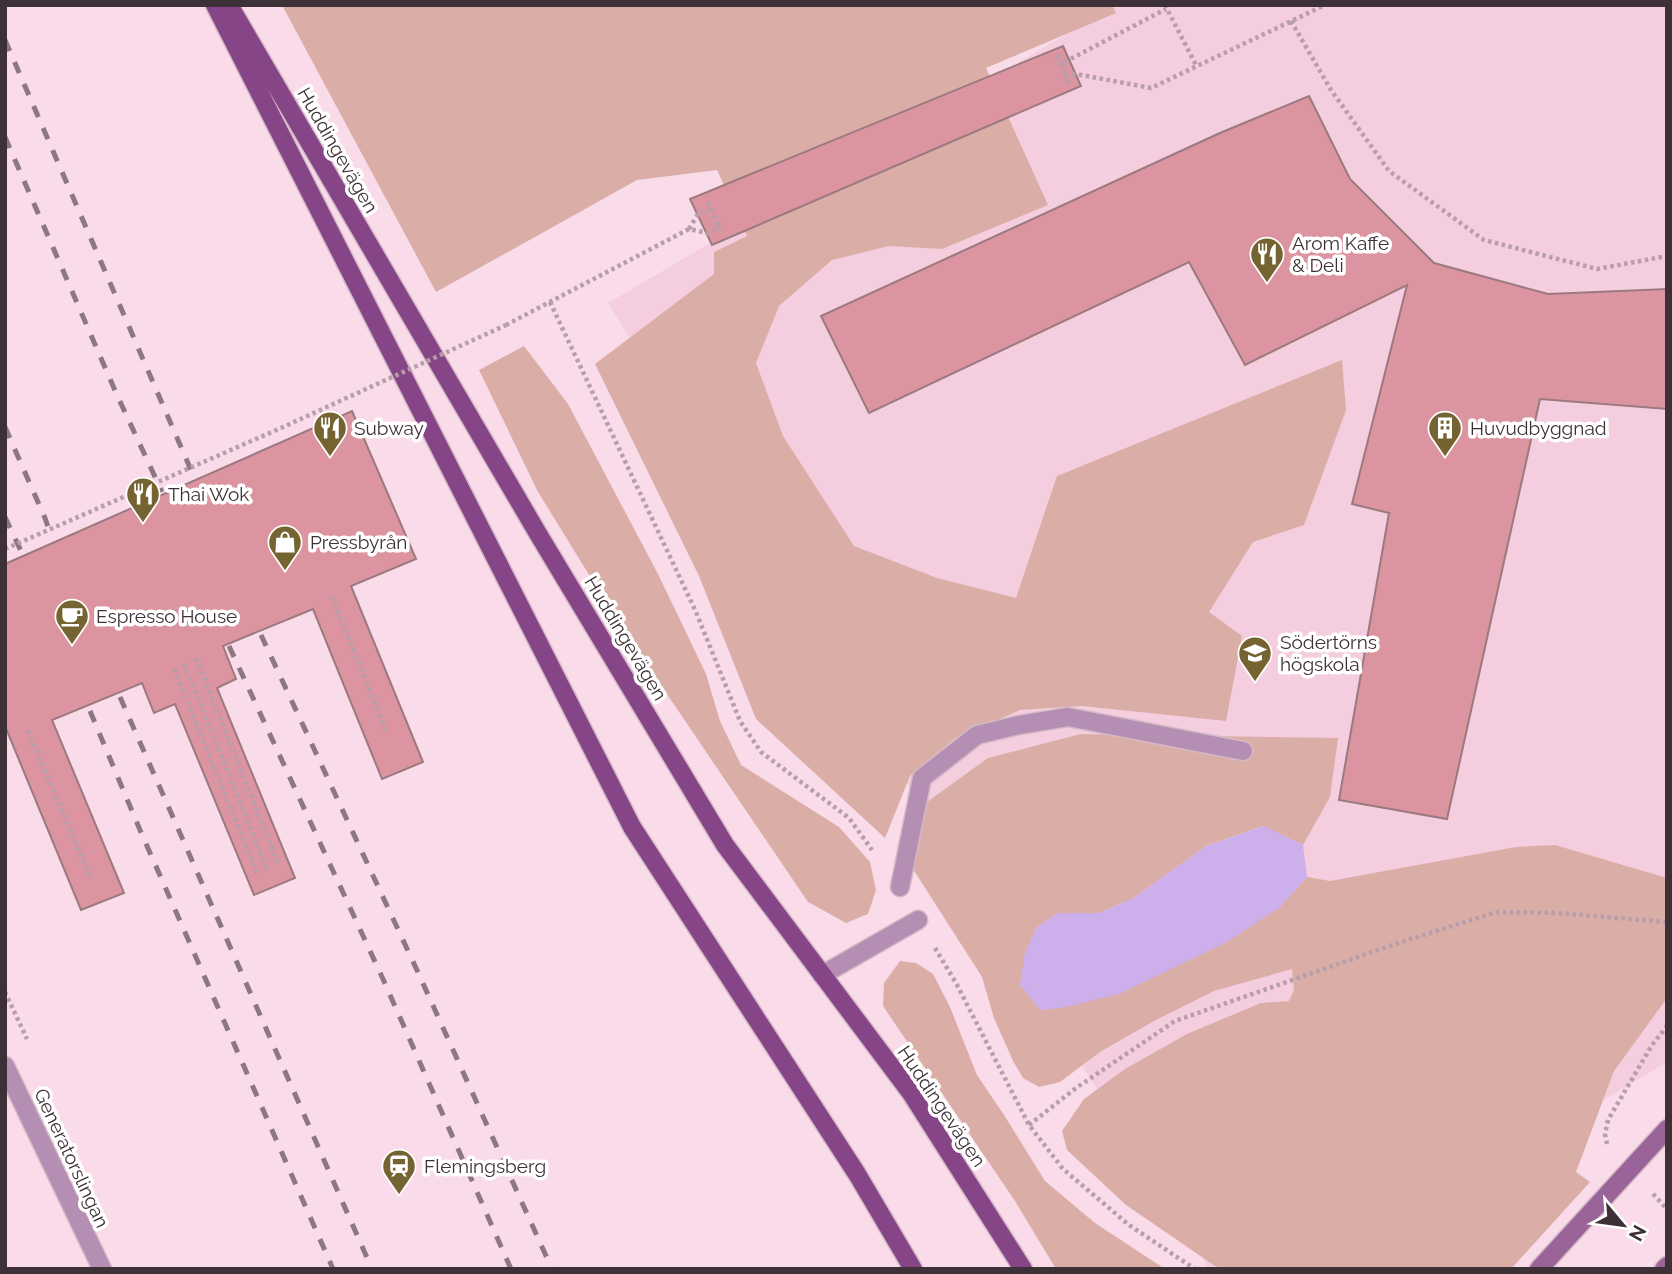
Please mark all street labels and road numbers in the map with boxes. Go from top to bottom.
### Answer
street label: Huddingevägen [293,83,383,217]
street label: Huddingevägen [580,572,672,704]
street label: Huddingevägen [893,1041,991,1171]
street label: Generatorslingan [30,1085,114,1231]

